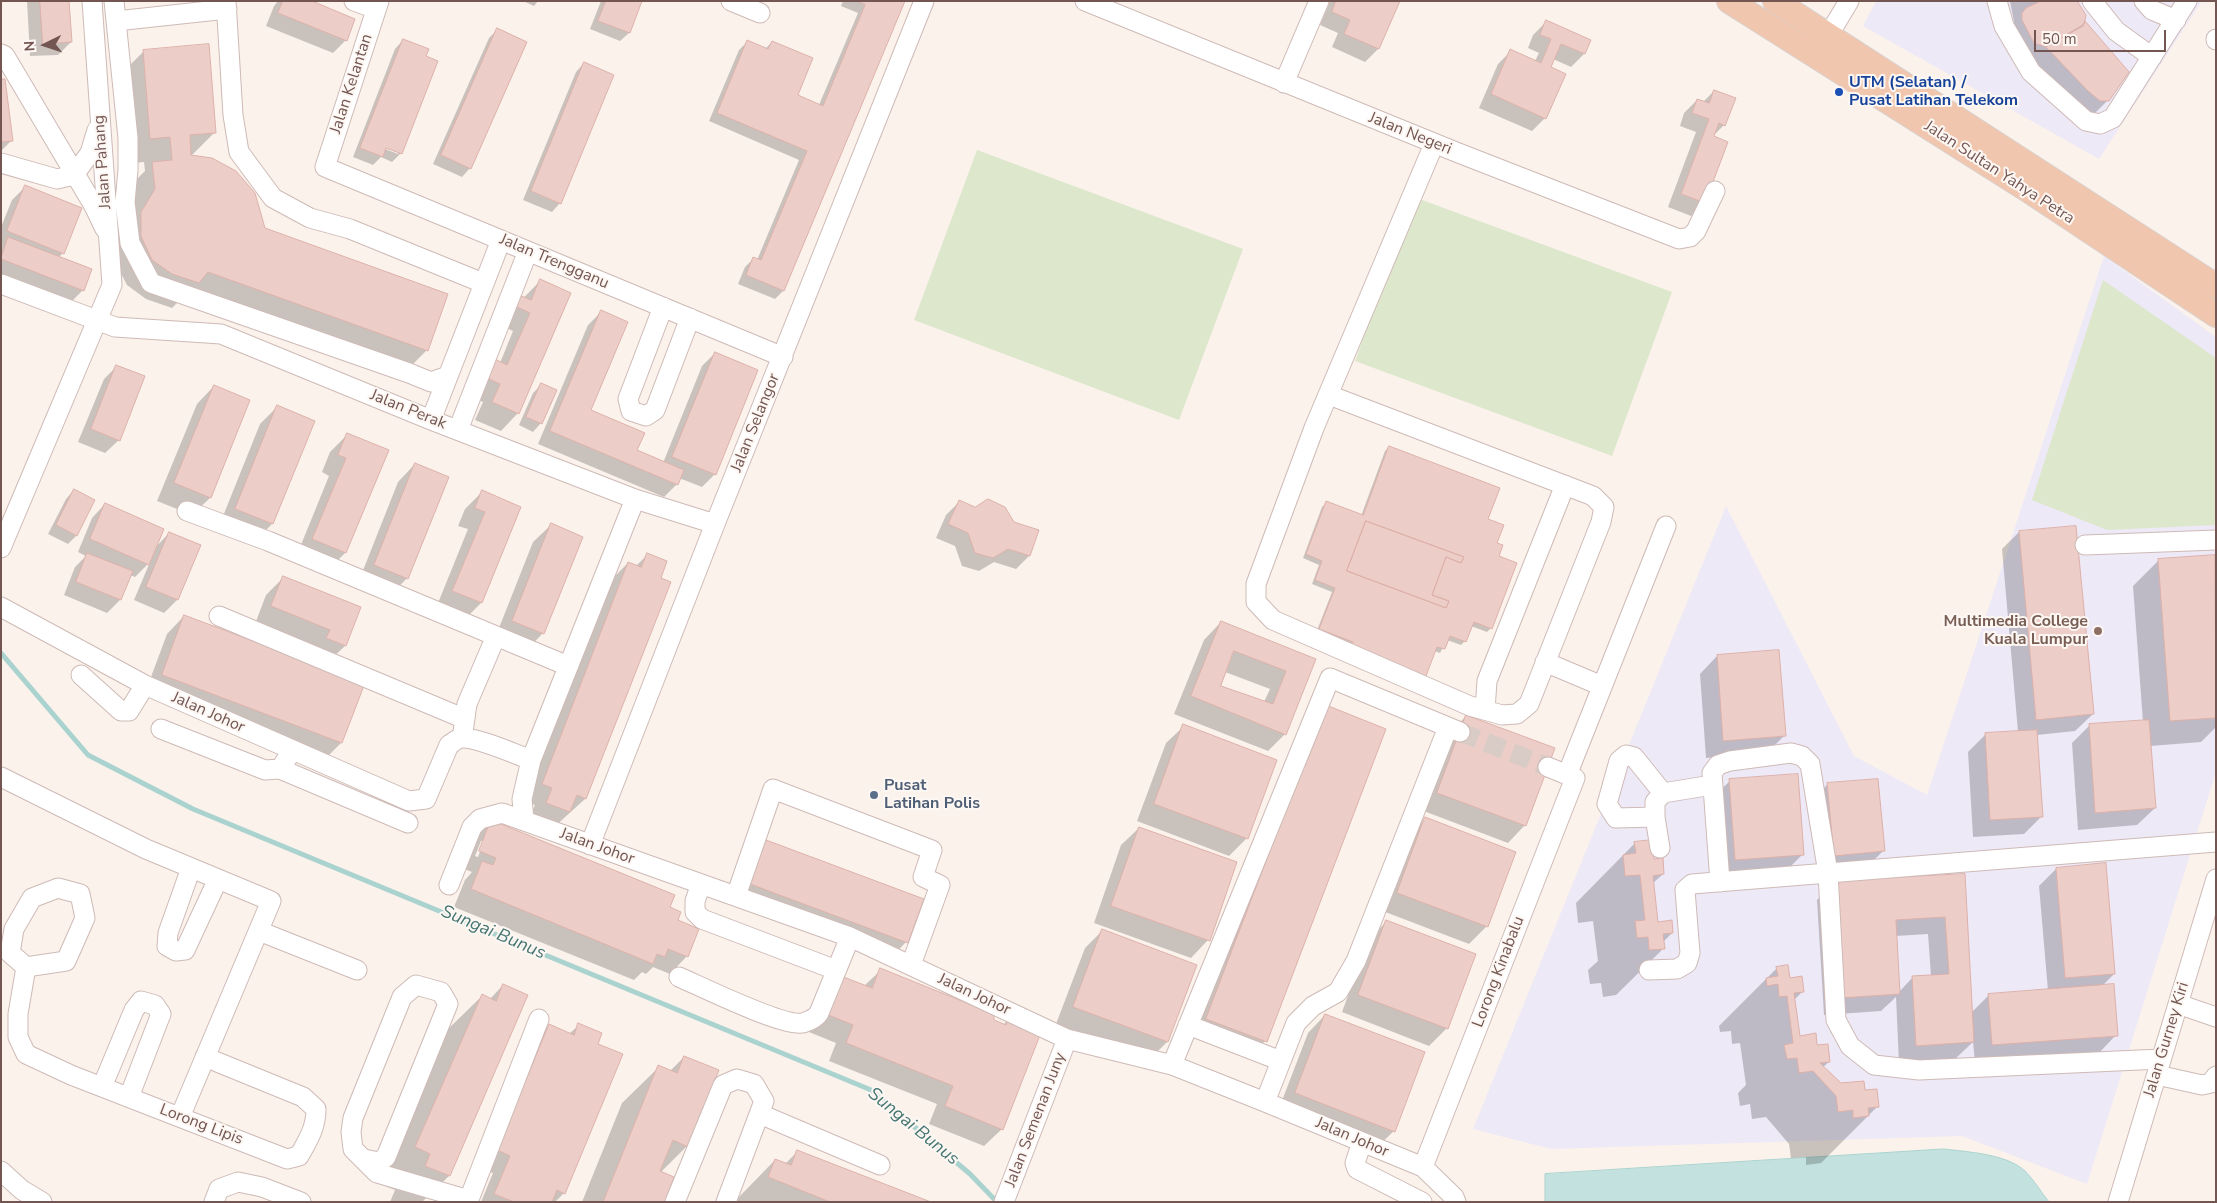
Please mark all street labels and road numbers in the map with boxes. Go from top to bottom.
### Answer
street label: Jalan Kelantan [327,32,377,136]
street label: Jalan Negeri [1366,109,1454,159]
street label: Jalan Pahang [90,114,116,210]
street label: Jalan Sultan Yahya Petra [1920,117,2078,229]
street label: Jalan Trengganu [496,230,612,294]
street label: Jalan Selangor [727,371,785,475]
street label: Jalan Perak [367,386,449,434]
street label: Jalan Johor [169,688,247,738]
street label: Jalan Johor [557,825,637,869]
street label: Lorong Kinabalu [1469,914,1529,1030]
street label: Jalan Johor [935,970,1013,1020]
street label: Jalan Gurney Kiri [2140,980,2194,1100]
street label: Jalan Semenan Juny [1001,1050,1071,1190]
street label: Lorong Lipis [157,1100,245,1150]
street label: Jalan Johor [1312,1114,1392,1162]

